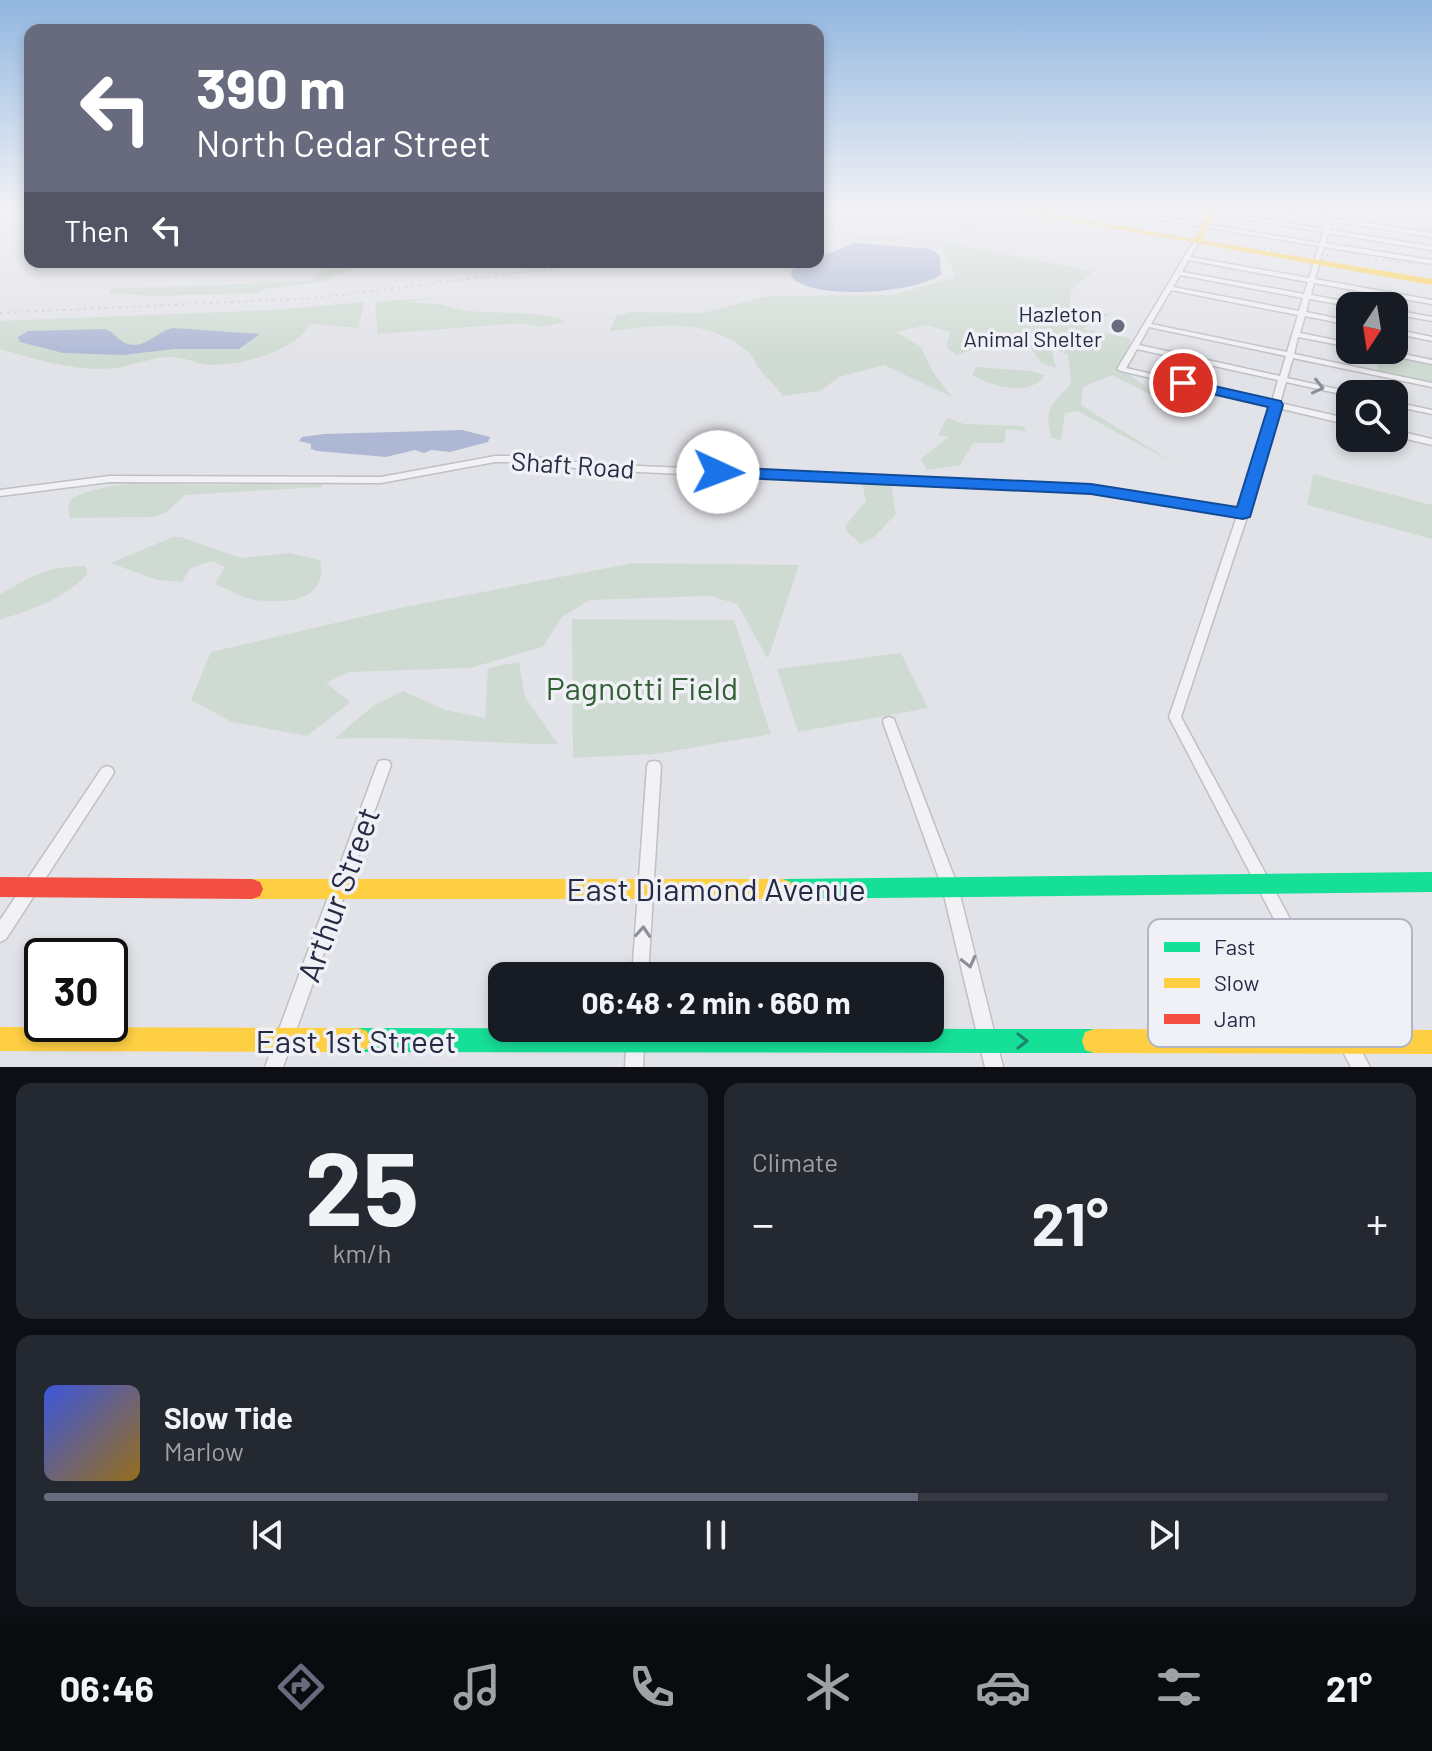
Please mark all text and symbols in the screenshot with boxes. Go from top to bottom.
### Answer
text: 390 m [196,53,346,120]
icon: left [64,56,168,160]
text: North Cedar Street [196,121,491,164]
icon: left [145,208,189,252]
text: Then [64,212,129,248]
north arrow [1336,292,1408,364]
map controls [1336,292,1408,452]
place label: Hazleton Animal Shelter [964,300,1102,351]
marker: Hazleton Animal Shelter [1109,317,1127,335]
pin [1149,349,1217,417]
icon: arrive [1161,361,1205,405]
one-way arrow [1310,378,1324,395]
button: search [1336,380,1408,452]
position arrow [676,430,760,514]
street label: Shaft Road [510,444,636,484]
park label: Pagnotti Field [546,668,738,706]
street label: Arthur Street [288,802,386,986]
street label: East Diamond Avenue [566,869,866,907]
legend [1148,919,1412,1047]
one-way arrow [634,925,651,938]
text: Fast [1214,933,1256,959]
speed limit sign: 30 [24,938,128,1042]
one-way arrow [960,955,977,969]
text: Slow [1214,969,1259,995]
text: 06:48 · 2 min · 660 m [582,984,850,1020]
text: Jam [1214,1005,1256,1031]
street label: East 1st Street [255,1021,457,1059]
one-way arrow [1016,1032,1029,1050]
text: 25 [305,1122,419,1247]
text: Climate [752,1146,838,1177]
text: 21° [1031,1186,1109,1258]
text: − [752,1196,774,1249]
text: + [1366,1196,1388,1249]
text: km/h [333,1237,391,1268]
text: Slow Tide [164,1399,293,1435]
text: Marlow [164,1435,244,1466]
icon: previous [246,1513,290,1557]
icon: pause [694,1513,738,1557]
icon: next [1142,1513,1186,1557]
icon: directions [273,1659,329,1715]
icon: music [449,1659,505,1715]
icon: phone [624,1659,680,1715]
icon: climate [800,1659,856,1715]
icon: car [975,1659,1031,1715]
icon: filters [1151,1659,1207,1715]
text: 06:46 [60,1666,154,1709]
text: 21° [1326,1666,1372,1709]

